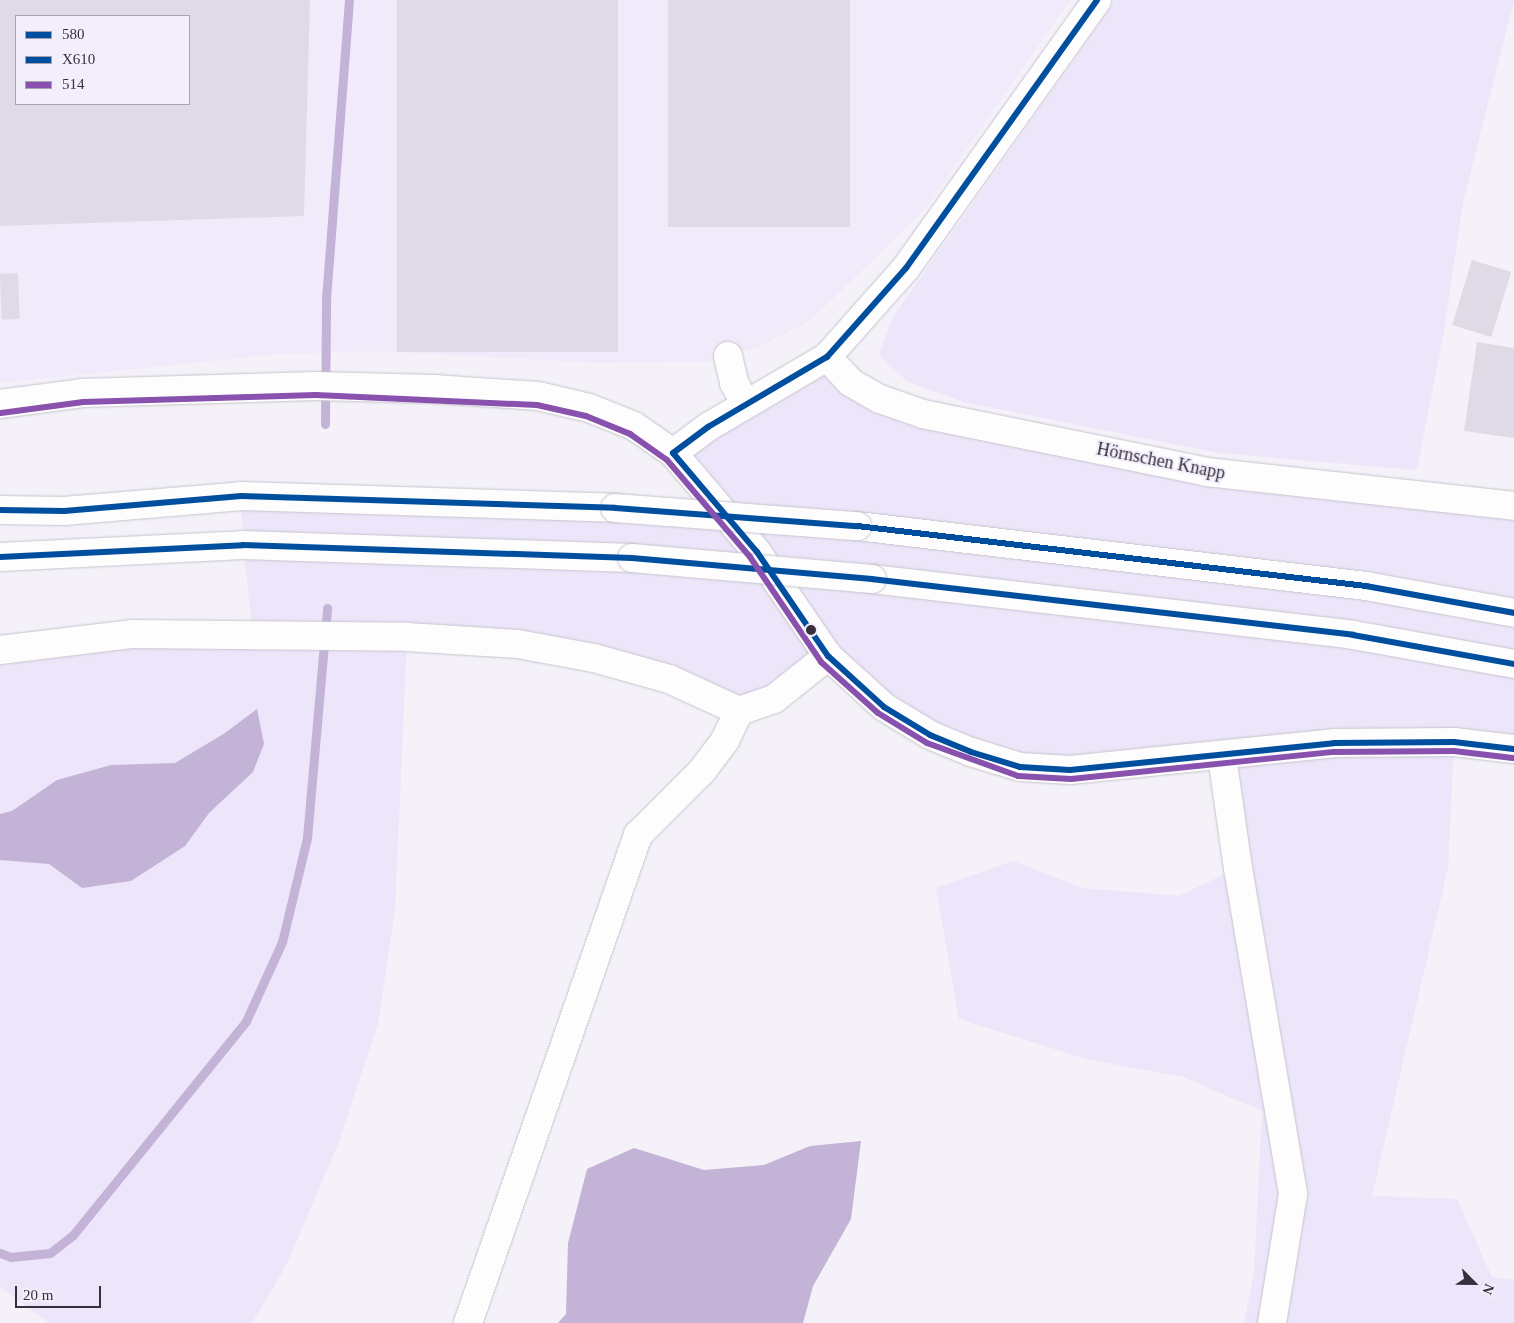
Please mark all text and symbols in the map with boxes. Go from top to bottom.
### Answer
legend [15,15,190,105]
text: 580 [62,26,85,42]
text: X610 [62,51,95,67]
text: 514 [62,76,85,92]
street label: Hörnschen Knapp [1095,438,1227,484]
unlabelled marker [806,625,816,635]
north arrow [1449,1258,1499,1308]
scale bar [18,1276,104,1308]
text: N [1479,1281,1497,1297]
text: 20 m [23,1287,53,1303]

